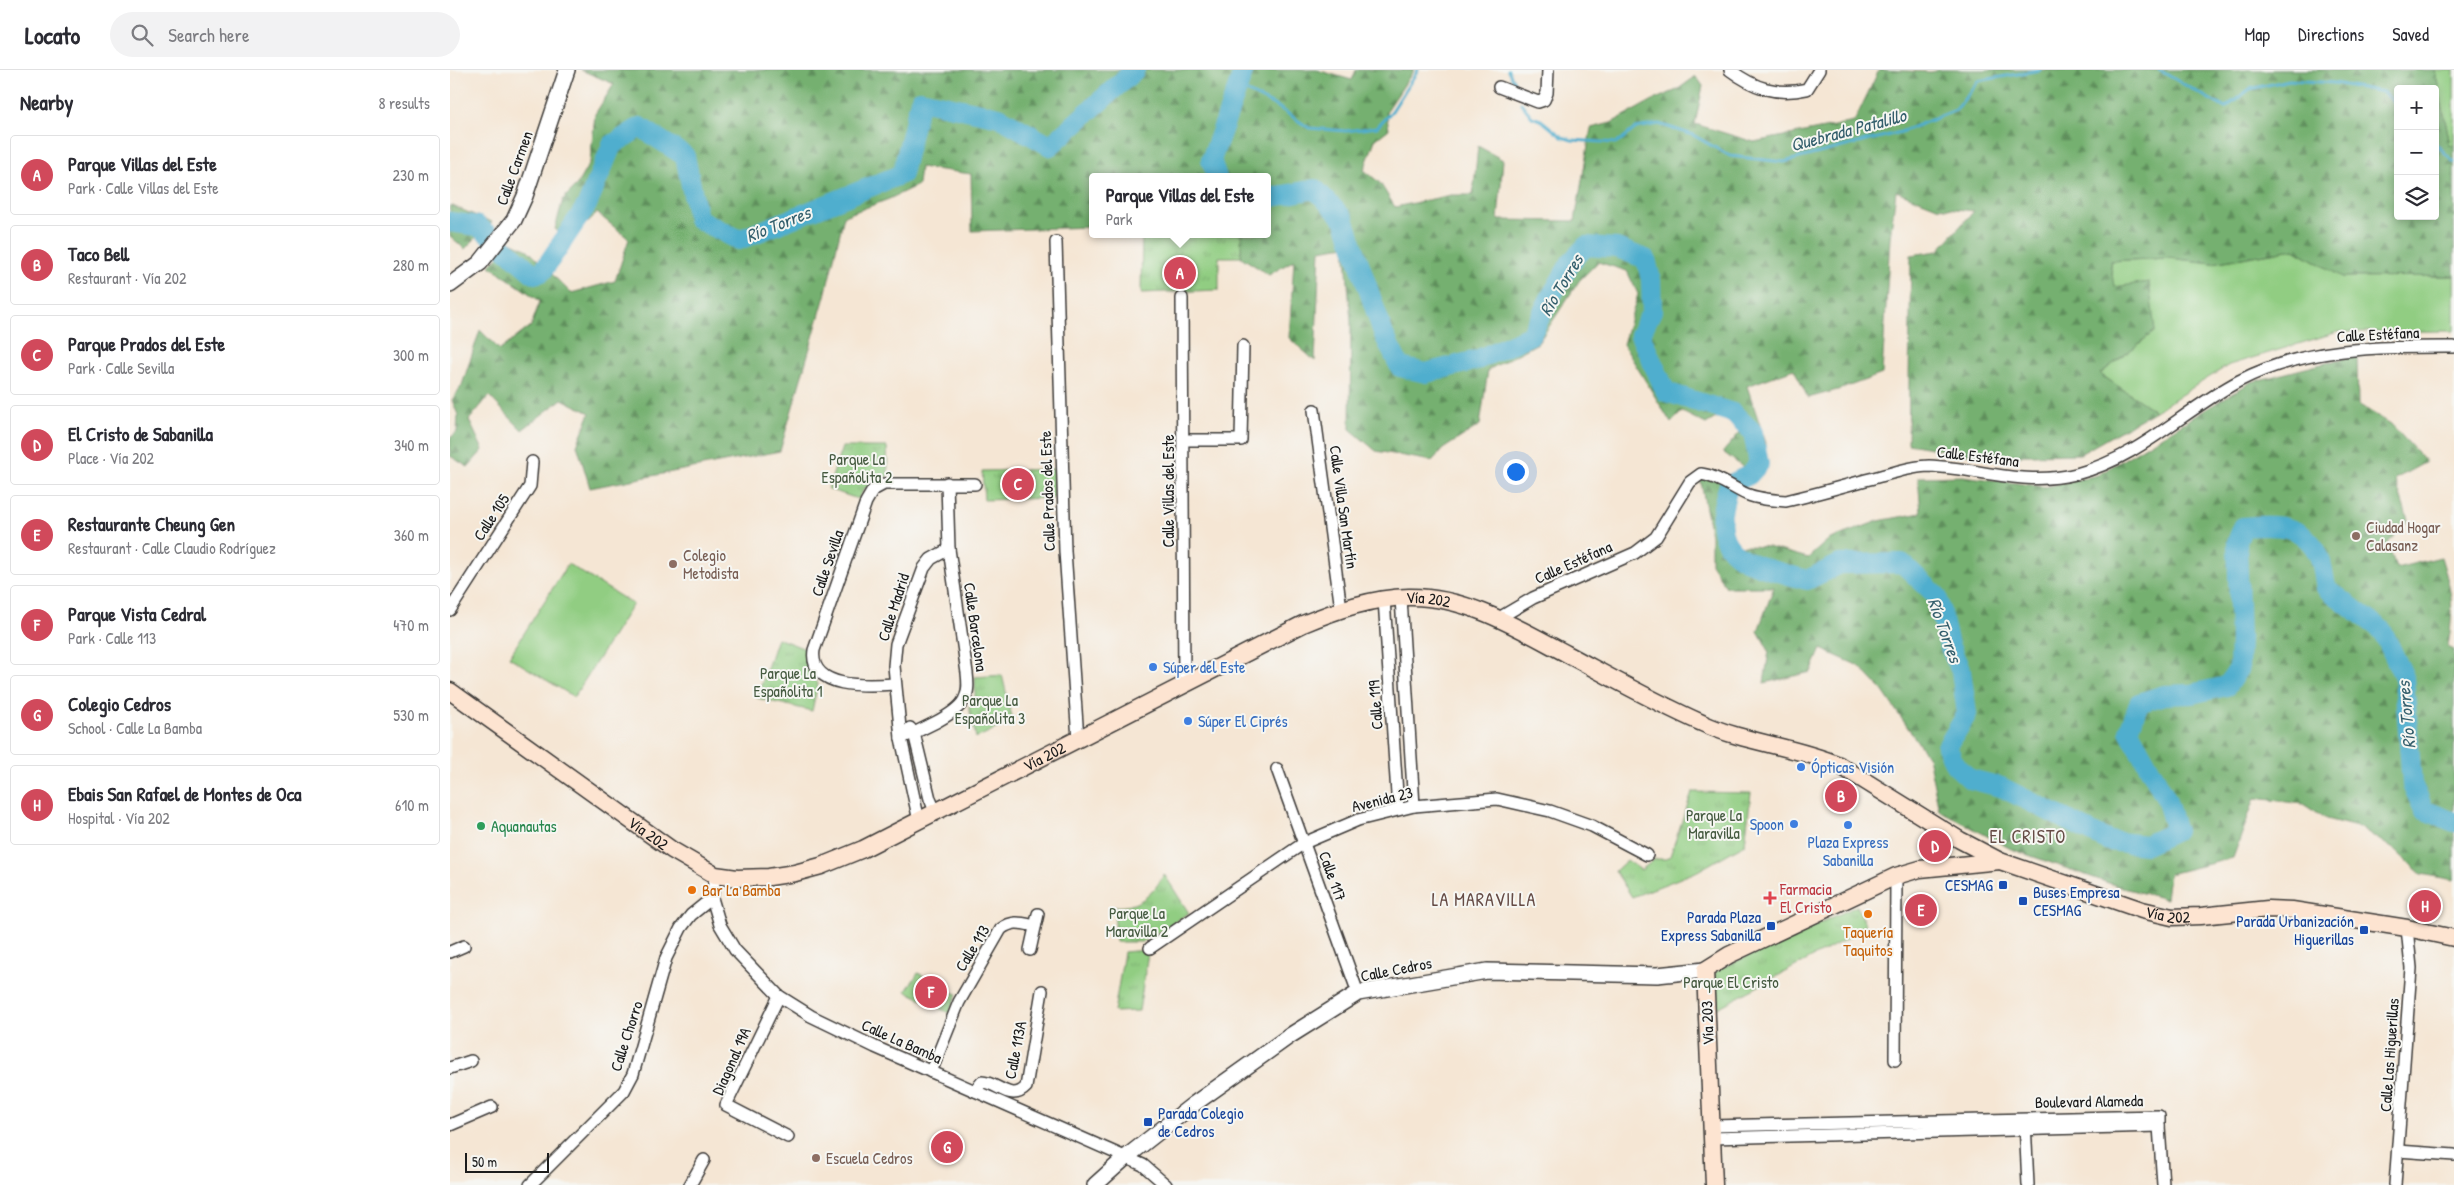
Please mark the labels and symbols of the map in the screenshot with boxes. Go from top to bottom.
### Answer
water label: Quebrada Patalillo [1787,102,1910,157]
street label: Calle Carmen [490,128,538,208]
water label: Río Torres [742,199,816,248]
water label: Río Torres [1533,248,1590,320]
pin: A [1164,254,1196,292]
street label: Calle Estéfana [2336,321,2420,347]
street label: Calle Prados del Este [1034,430,1060,551]
street label: Calle Villas del Este [1157,434,1179,548]
street label: Calle Estéfana [1936,440,2020,472]
street label: Calle Villa San Martín [1324,444,1364,570]
park label: Parque La Españolita 2 [822,448,893,488]
your location [1503,459,1529,485]
pin: C [1002,465,1034,503]
street label: Calle 105 [468,489,514,545]
place label: Ciudad Hogar Calasanz [2366,516,2441,556]
street label: Calle Sevilla [805,527,849,599]
marker: Ciudad Hogar Calasanz [2350,530,2362,542]
street label: Calle Estéfana [1531,535,1615,589]
place label: Colegio Metodista [683,544,739,584]
marker: Colegio Metodista [667,558,679,570]
street label: Calle Madrid [872,570,914,644]
street label: Calle Barcelona [959,581,993,673]
street label: Vía 202 [1406,586,1453,613]
water label: Río Torres [1922,594,1969,668]
place label: Súper del Este [1163,656,1246,678]
marker: Súper del Este [1147,661,1159,673]
park label: Parque La Españolita 1 [753,662,823,702]
water label: Río Torres [2390,678,2421,750]
street label: Calle 119 [1362,679,1388,730]
park label: Parque La Españolita 3 [955,689,1025,729]
place label: Súper El Ciprés [1198,710,1288,732]
marker: Súper El Ciprés [1182,715,1194,727]
street label: Vía 202 [1019,736,1069,776]
place label: Ópticas Visión [1811,756,1894,778]
marker: Ópticas Visión [1795,761,1807,773]
pin: B [1825,777,1857,815]
street label: Avenida 23 [1349,781,1415,817]
park label: Parque La Maravilla [1686,804,1742,844]
street label: Vía 202 [624,811,673,855]
place label: Spoon [1750,813,1784,835]
place label: Aquanautas [491,815,557,837]
marker: Spoon [1788,818,1800,830]
marker: Plaza Express Sabanilla [1842,819,1854,831]
marker: Aquanautas [475,820,487,832]
district label: EL CRISTO [1990,824,2066,849]
pin: D [1919,827,1951,865]
place label: Plaza Express Sabanilla [1808,831,1888,871]
street label: Calle 117 [1314,848,1352,904]
place label: CESMAG [1945,874,1993,896]
place label: Farmacia El Cristo [1779,878,1832,918]
place label: Bar La Bamba [702,879,780,901]
marker: CESMAG [1997,879,2009,891]
place label: Buses Empresa CESMAG [2033,881,2120,921]
marker: Bar La Bamba [686,884,698,896]
district label: LA MARAVILLA [1432,887,1536,912]
pin: H [2409,887,2441,925]
pin: E [1905,891,1937,929]
marker: Farmacia El Cristo [1764,892,1776,904]
marker: Buses Empresa CESMAG [2017,895,2029,907]
street label: Vía 202 [2143,900,2191,929]
park label: Parque La Maravilla 2 [1106,902,1169,942]
place label: Parada Plaza Express Sabanilla [1661,906,1761,946]
marker: Taquería Taquitos [1862,908,1874,920]
place label: Parada Urbanización Higuerillas [2236,910,2354,950]
marker: Parada Plaza Express Sabanilla [1765,920,1777,932]
street label: Calle 113 [949,921,995,975]
place label: Taquería Taquitos [1843,921,1893,961]
marker: Parada Urbanización Higuerillas [2358,924,2370,936]
street label: Calle Cedros [1358,951,1434,987]
park label: Parque El Cristo [1683,971,1779,993]
pin: F [915,973,947,1011]
street label: Calle Las Higuerillas [2374,997,2404,1113]
street label: Calle Chorro [604,998,648,1074]
street label: Vía 203 [1695,1000,1719,1046]
street label: Calle La Bamba [858,1013,946,1069]
street label: Calle 113A [999,1019,1031,1081]
street label: Diagonal 19A [706,1023,756,1098]
street label: Boulevard Alameda [2035,1089,2143,1113]
place label: Parada Colegio de Cedros [1158,1102,1244,1142]
marker: Parada Colegio de Cedros [1142,1116,1154,1128]
pin: G [931,1128,963,1166]
place label: Escuela Cedros [826,1147,913,1169]
scale bar [465,1150,549,1173]
marker: Escuela Cedros [810,1152,822,1164]

